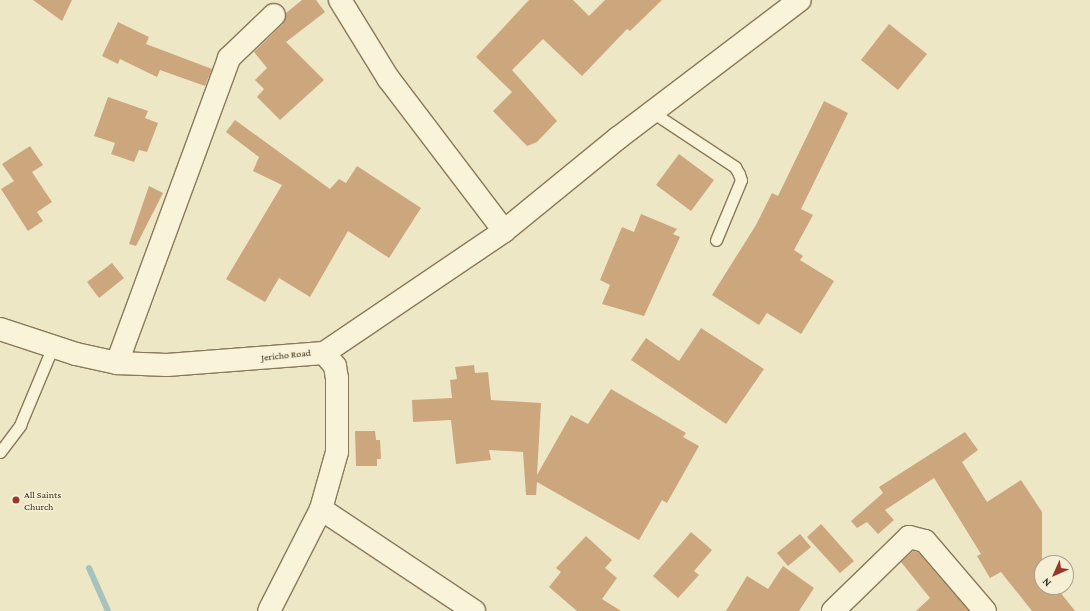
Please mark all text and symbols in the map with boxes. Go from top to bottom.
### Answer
street label: Jericho Road [260,346,312,364]
place label: All Saints Church [24,488,61,512]
marker: All Saints Church [11,495,21,505]
north arrow [1034,555,1074,595]
text: N [1039,576,1053,590]

